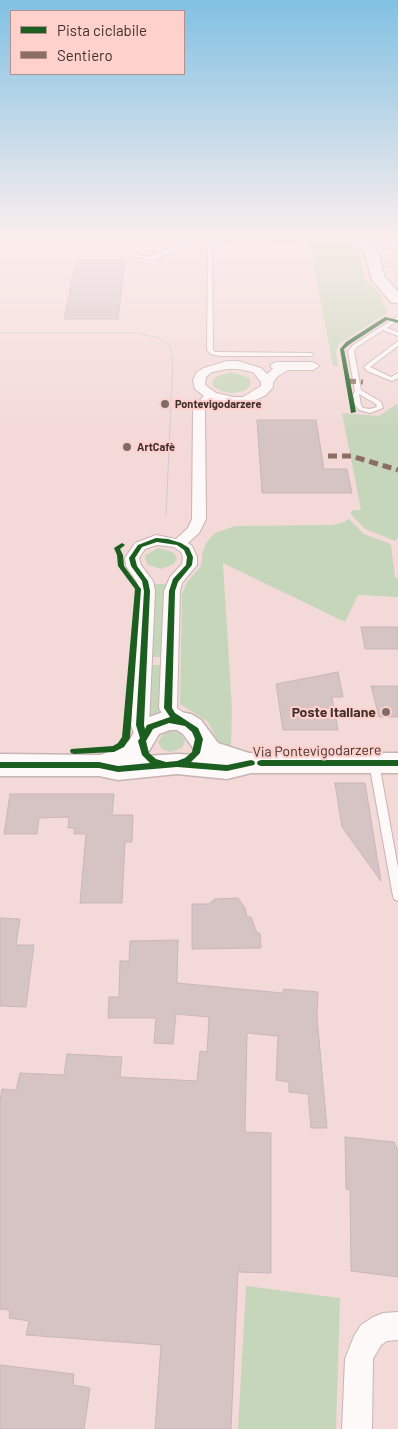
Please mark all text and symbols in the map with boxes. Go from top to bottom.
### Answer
legend [10,10,185,75]
text: Pista ciclabile [57,21,147,39]
text: Sentiero [57,46,113,64]
place label: Pontevigodarzere [175,397,261,411]
marker: Pontevigodarzere [159,398,171,410]
place label: ArtCafè [137,440,175,454]
marker: ArtCafè [121,441,133,453]
place label: Poste italiane [292,704,376,720]
marker: Poste italiane [380,706,392,718]
street label: Via Pontevigodarzere [253,741,381,761]

